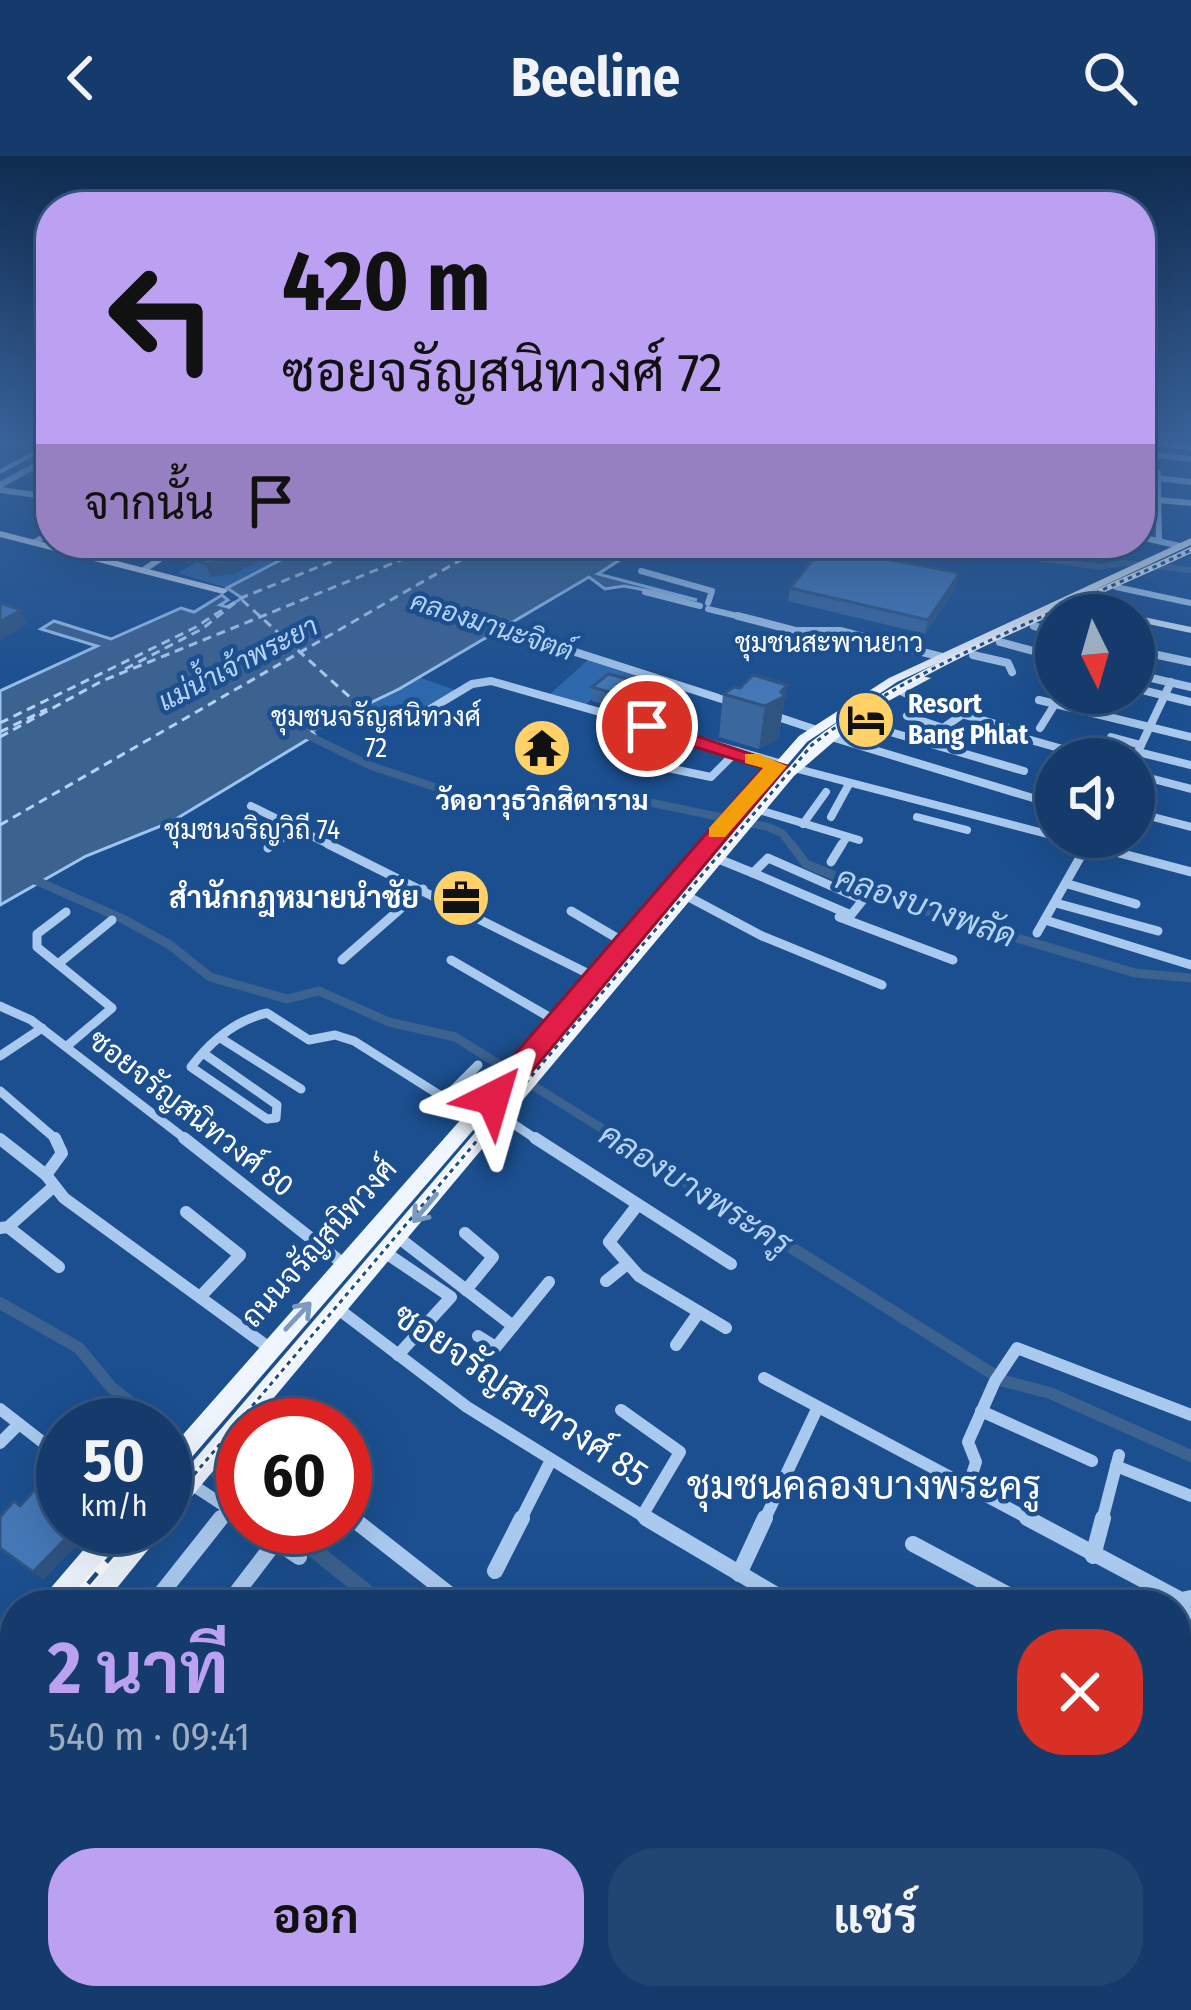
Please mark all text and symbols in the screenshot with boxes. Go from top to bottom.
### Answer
icon: back [48,45,114,111]
icon: search [1077,45,1143,111]
text: Beeline [511,46,680,110]
text: 420 m [282,231,491,332]
icon: left [84,240,240,396]
text: ซอยจรัญสนิทวงศ์ 72 [282,341,722,405]
icon: arrive [238,468,304,534]
text: จากนั้น [84,477,214,531]
water label: คลองมานะจิตต์ [407,583,582,669]
north arrow [1035,594,1155,714]
map controls [1035,594,1155,858]
water label: แม่น้ำเจ้าพระยา [150,604,323,718]
district label: ชุมชนสะพานยาว [735,627,923,662]
pin [596,675,698,777]
place label: Resort Bang Phlat [908,688,1029,751]
hotel icon: Resort Bang Phlat [835,689,897,751]
icon: arrive [614,693,680,759]
district label: ชุมชนจรัญสนิทวงศ์ 72 [271,699,481,764]
temple icon: วัดอาวุธวิกสิตาราม [511,717,573,779]
button: sound [1035,738,1155,858]
place label: วัดอาวุธวิกสิตาราม [436,784,648,820]
district label: ชุมชนจริญวิถี 74 [164,812,340,849]
water label: คลองบางพลัด [830,857,1021,956]
office icon: สำนักกฎหมายนำชัย [430,867,492,929]
place label: สำนักกฎหมายนำชัย [169,879,419,917]
street label: ซอยจรัญสนิทวงศ์ 80 [81,1020,302,1204]
position arrow [430,1035,556,1161]
water label: คลองบางพระครู [591,1114,800,1266]
street label: ถนนจรัญสนิทวงศ์ [232,1150,404,1335]
one-way arrow [412,1192,440,1223]
street label: ซอยจรัญสนิทวงศ์ 85 [385,1292,657,1496]
one-way arrow [284,1301,311,1331]
speed limit sign: 60 [216,1398,372,1554]
text: 50 [83,1425,145,1497]
district label: ชุมชนคลองบางพระครู [687,1463,1041,1512]
text: km/h [81,1488,147,1524]
text: 2 นาที [48,1626,229,1712]
button: close [1017,1629,1143,1755]
text: 540 m · 09:41 [48,1714,250,1760]
button: ออก [48,1848,584,1986]
button: แชร์ [608,1848,1143,1986]

